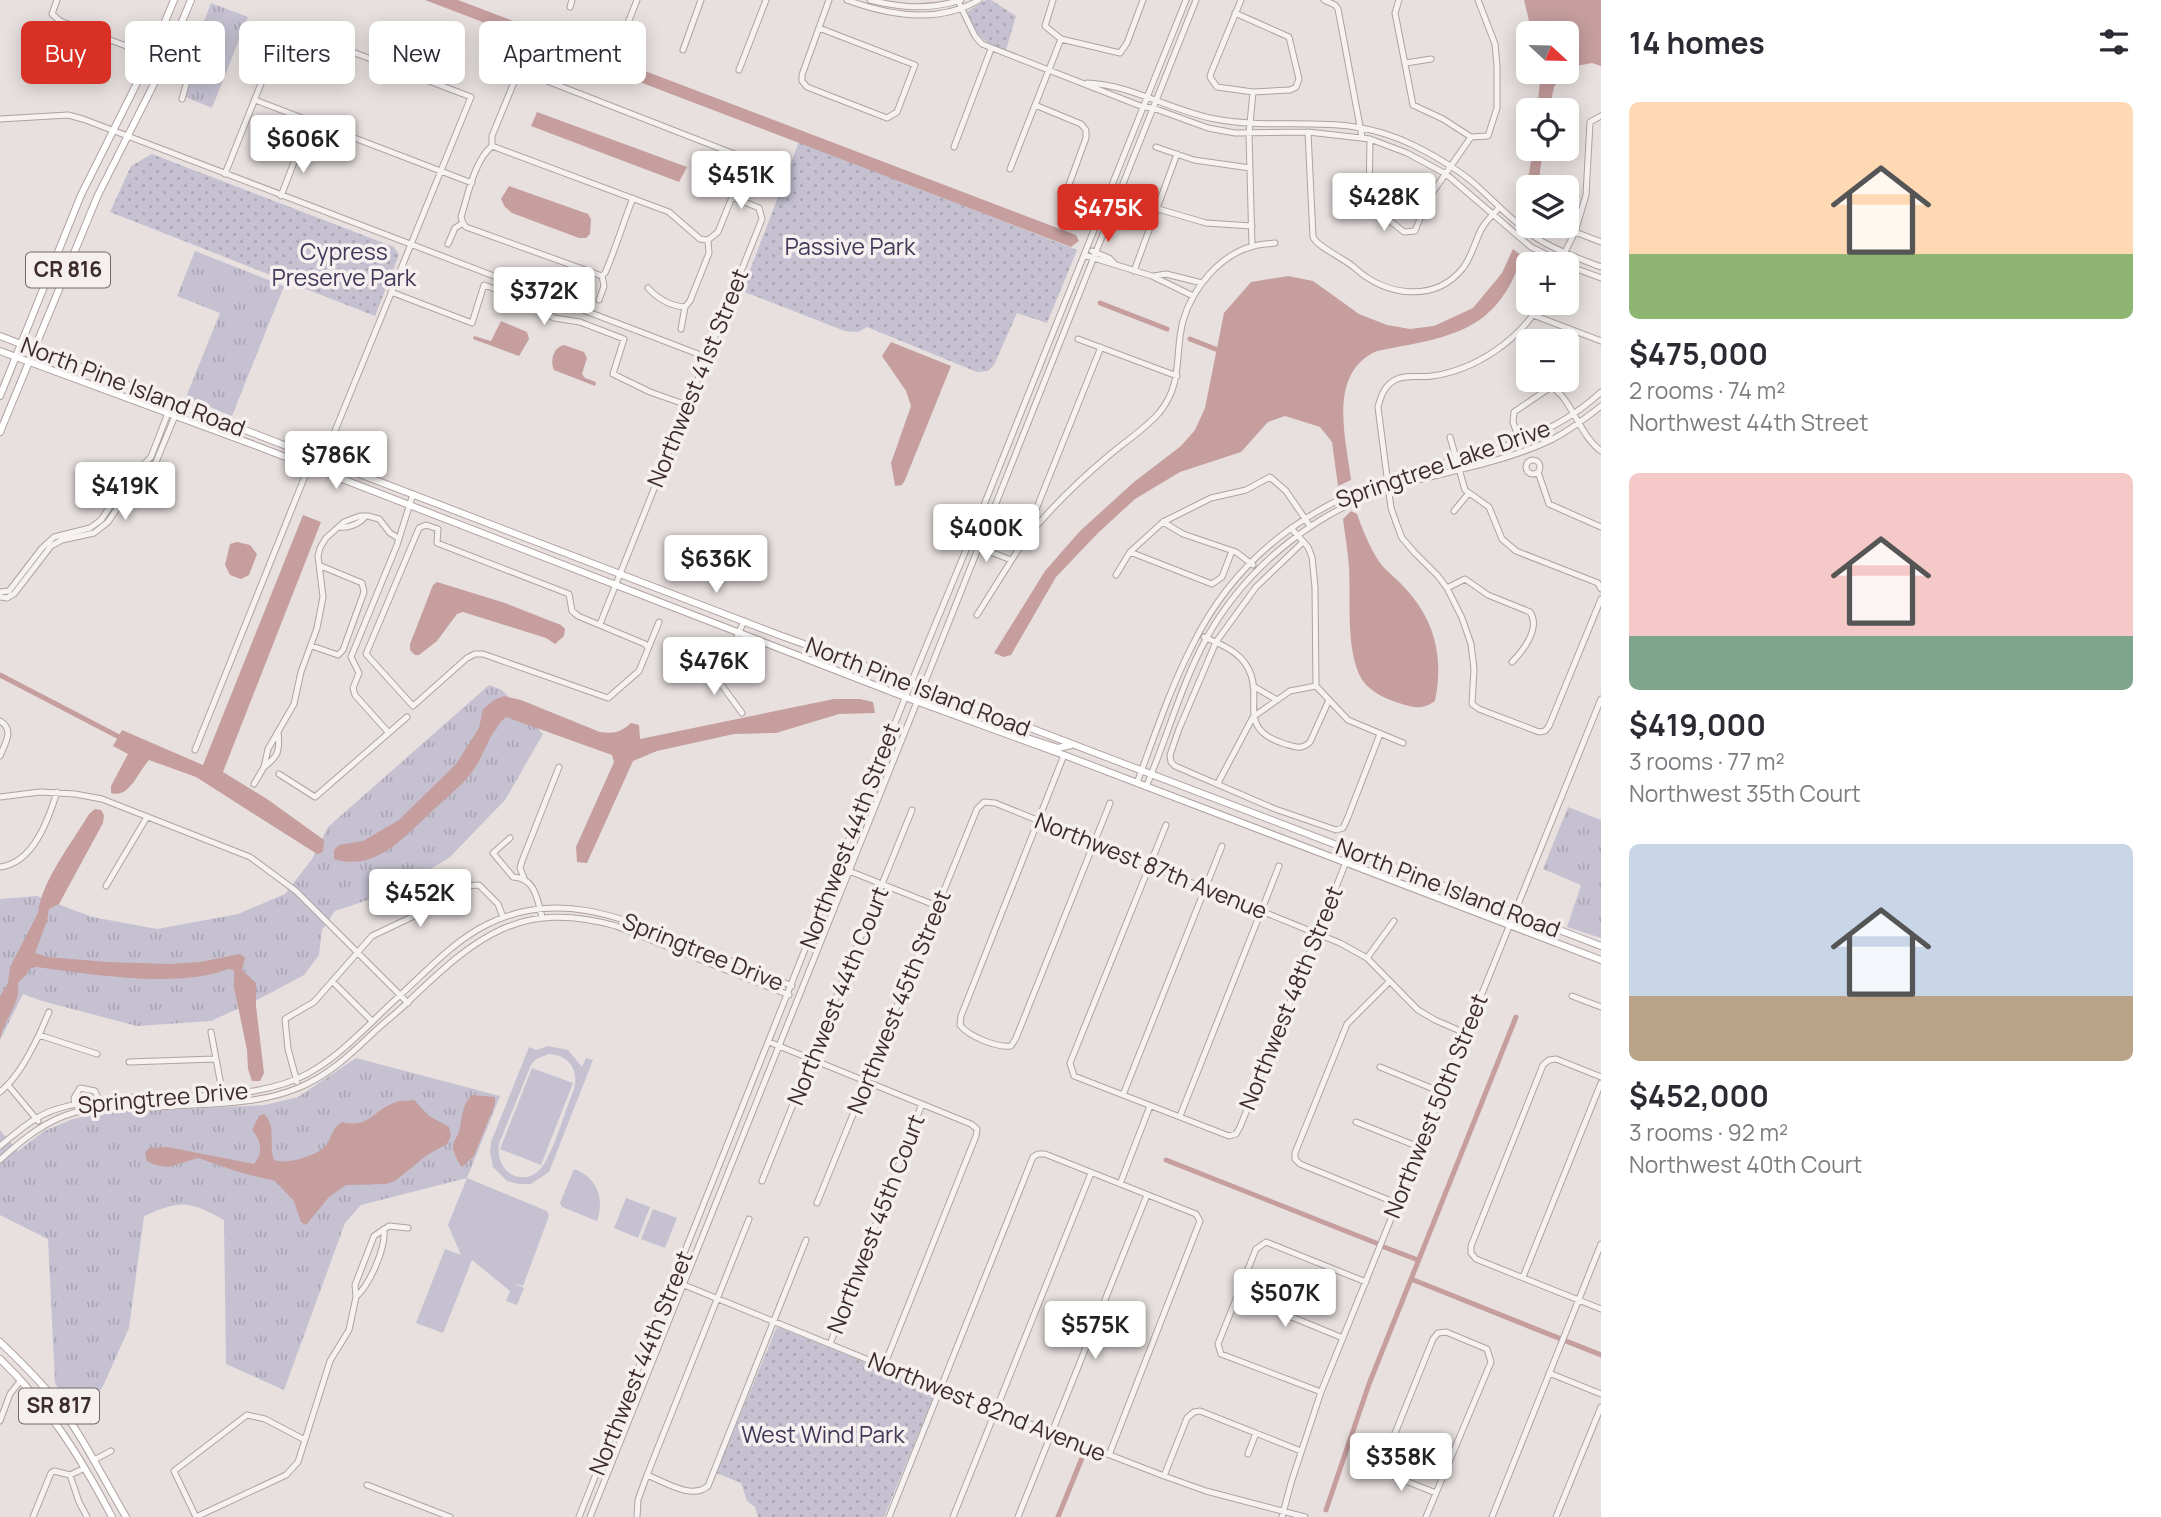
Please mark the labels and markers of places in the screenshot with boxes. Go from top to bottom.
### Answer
pin: $606K [254,116,352,175]
pin: $451K [692,152,790,211]
pin: $428K [1335,174,1433,233]
pin: $475K [1059,184,1157,244]
pin: $372K [495,268,593,327]
pin: $786K [287,432,385,491]
pin: $419K [76,462,174,522]
pin: $400K [937,504,1035,564]
pin: $636K [667,536,765,595]
pin: $476K [665,638,763,697]
pin: $452K [371,870,469,929]
pin: $507K [1236,1270,1334,1329]
pin: $575K [1046,1302,1144,1361]
pin: $358K [1352,1434,1450,1493]

